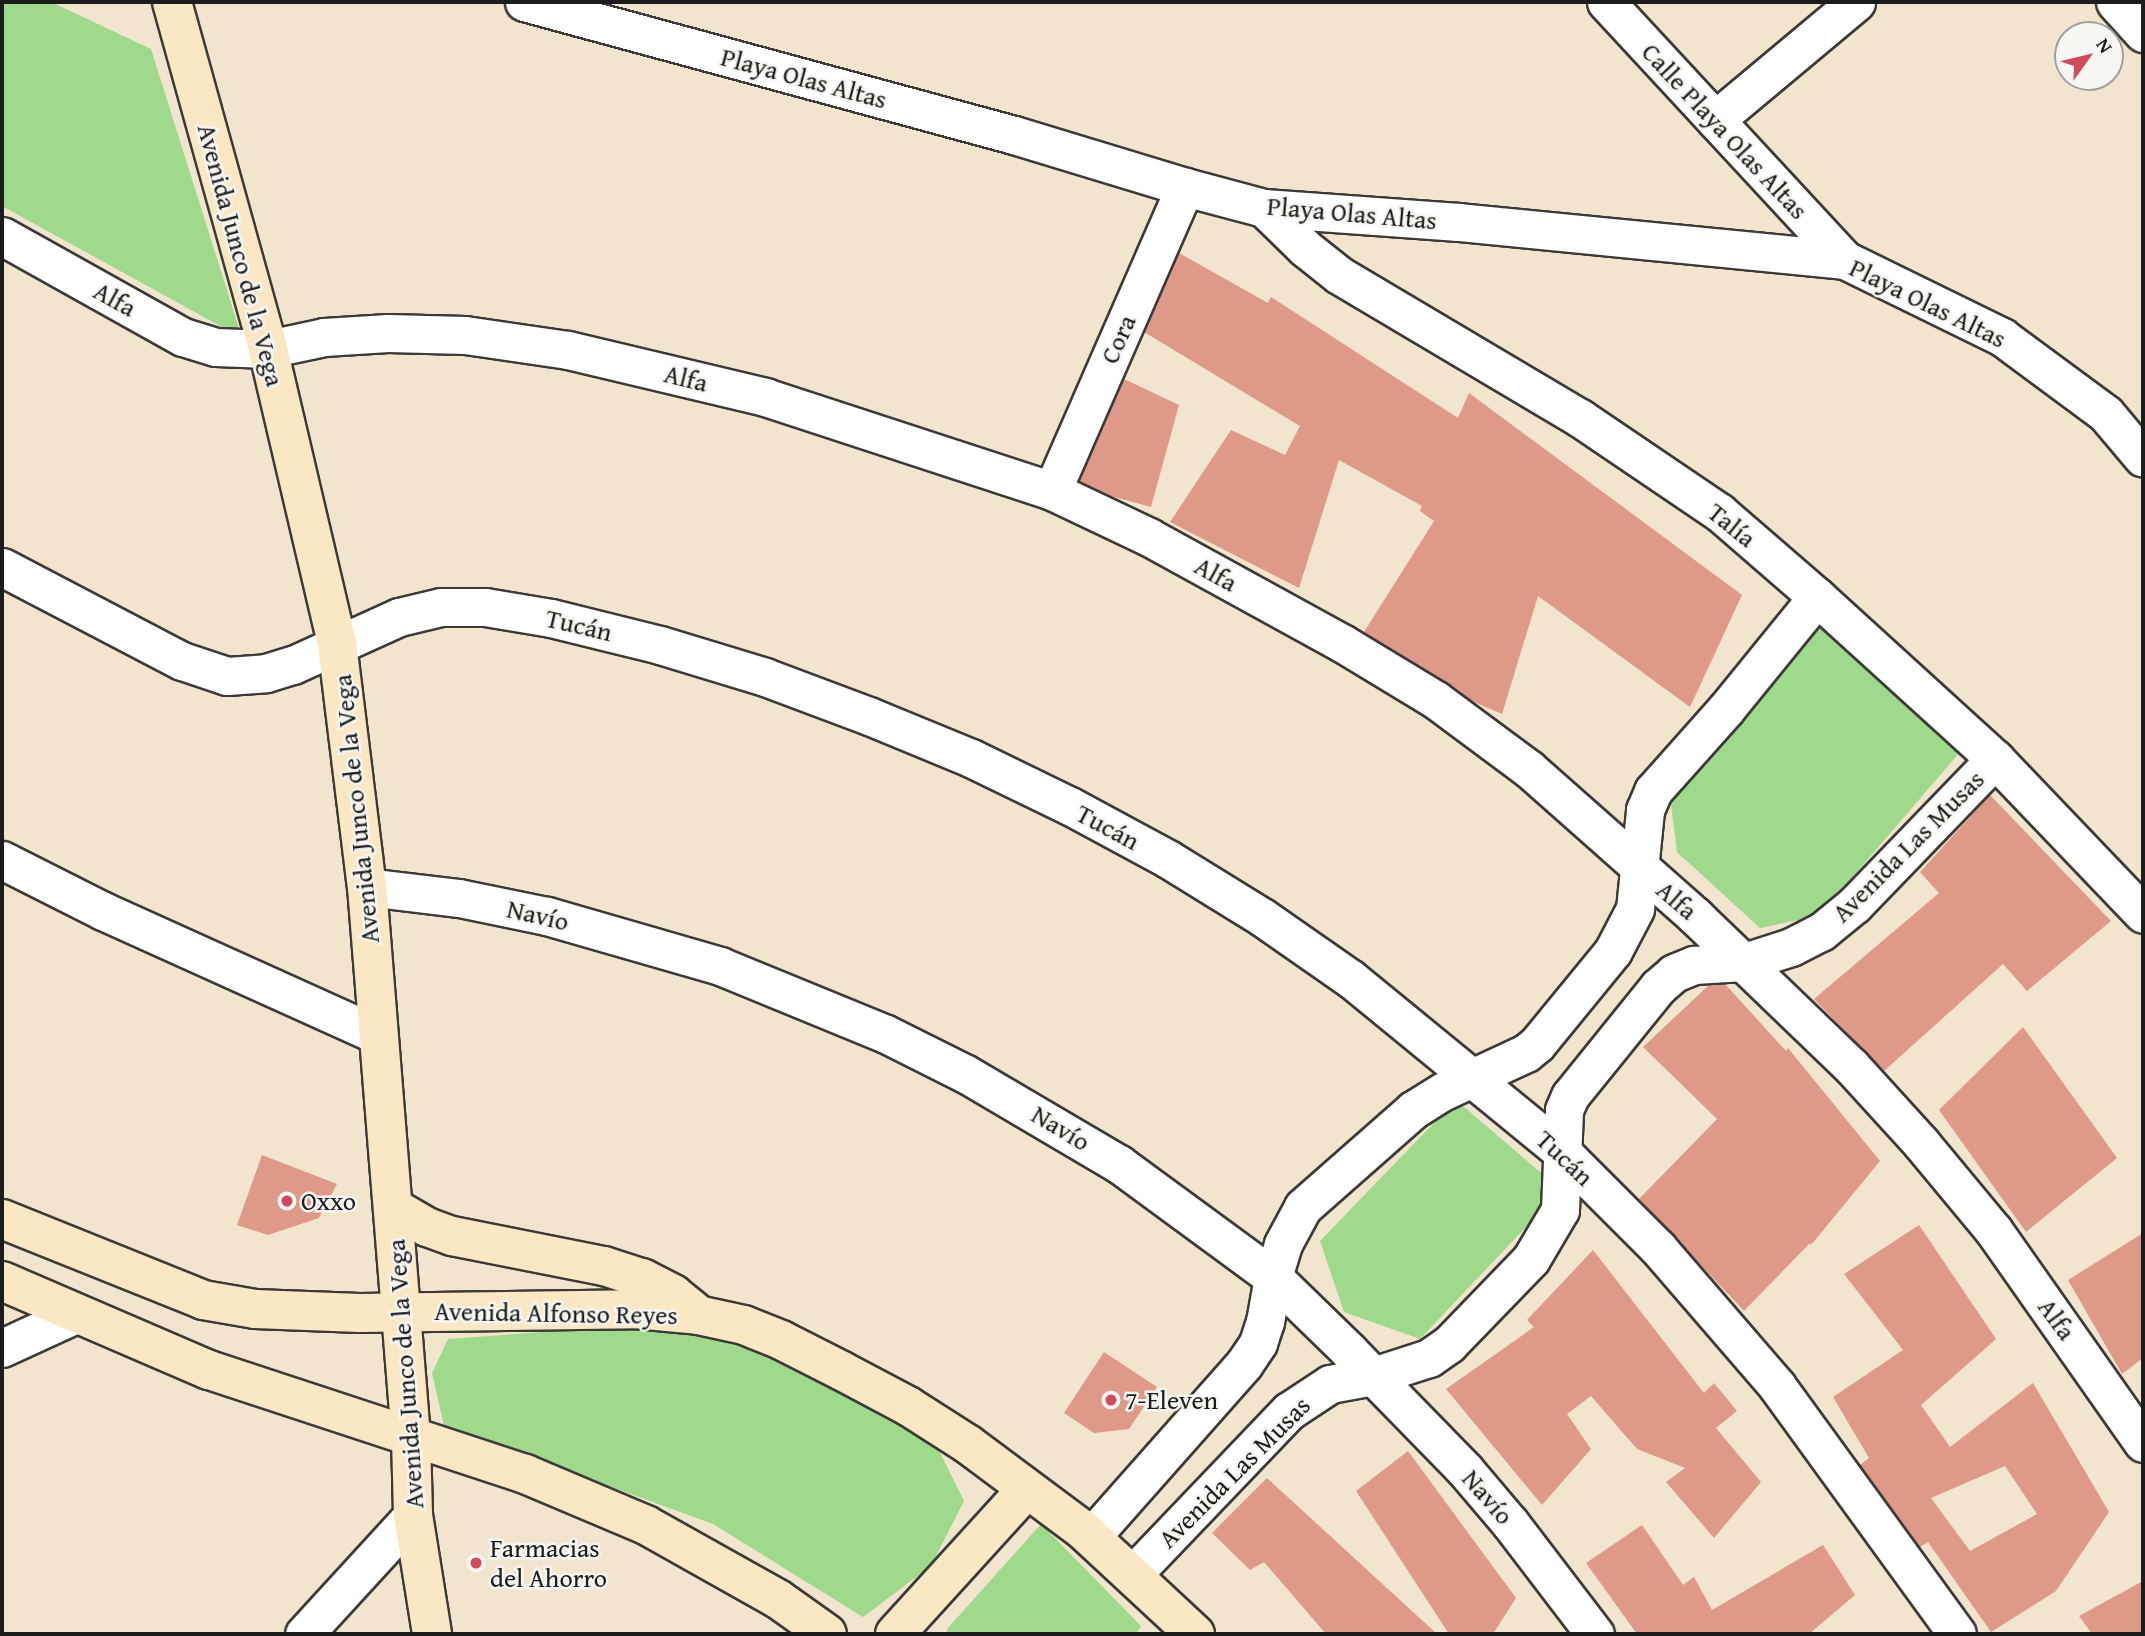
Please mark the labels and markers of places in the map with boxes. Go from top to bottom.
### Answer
place label: Oxxo [301,1185,356,1217]
marker: Oxxo [279,1193,295,1209]
place label: 7-Eleven [1125,1384,1218,1416]
marker: 7-Eleven [1103,1392,1119,1408]
place label: Farmacias del Ahorro [490,1532,607,1594]
marker: Farmacias del Ahorro [468,1555,484,1571]

